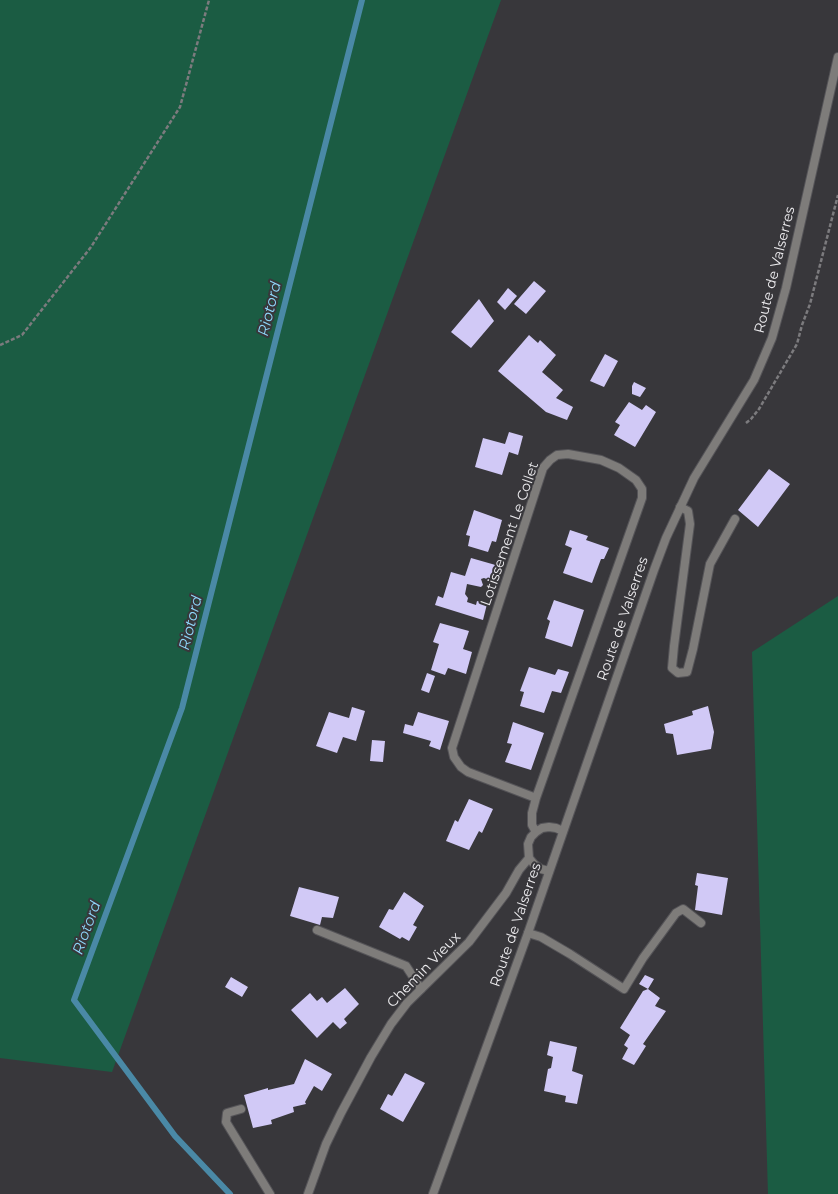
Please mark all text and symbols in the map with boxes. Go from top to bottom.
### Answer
street label: Route de Valserres [751,205,799,335]
water label: Riotord [255,280,285,338]
street label: Lotissement Le Collet [477,460,543,608]
street label: Route de Valserres [594,555,652,683]
water label: Riotord [176,594,206,652]
street label: Route de Valserres [487,861,545,989]
water label: Riotord [69,899,105,957]
street label: Chemin Vieux [384,929,464,1011]

